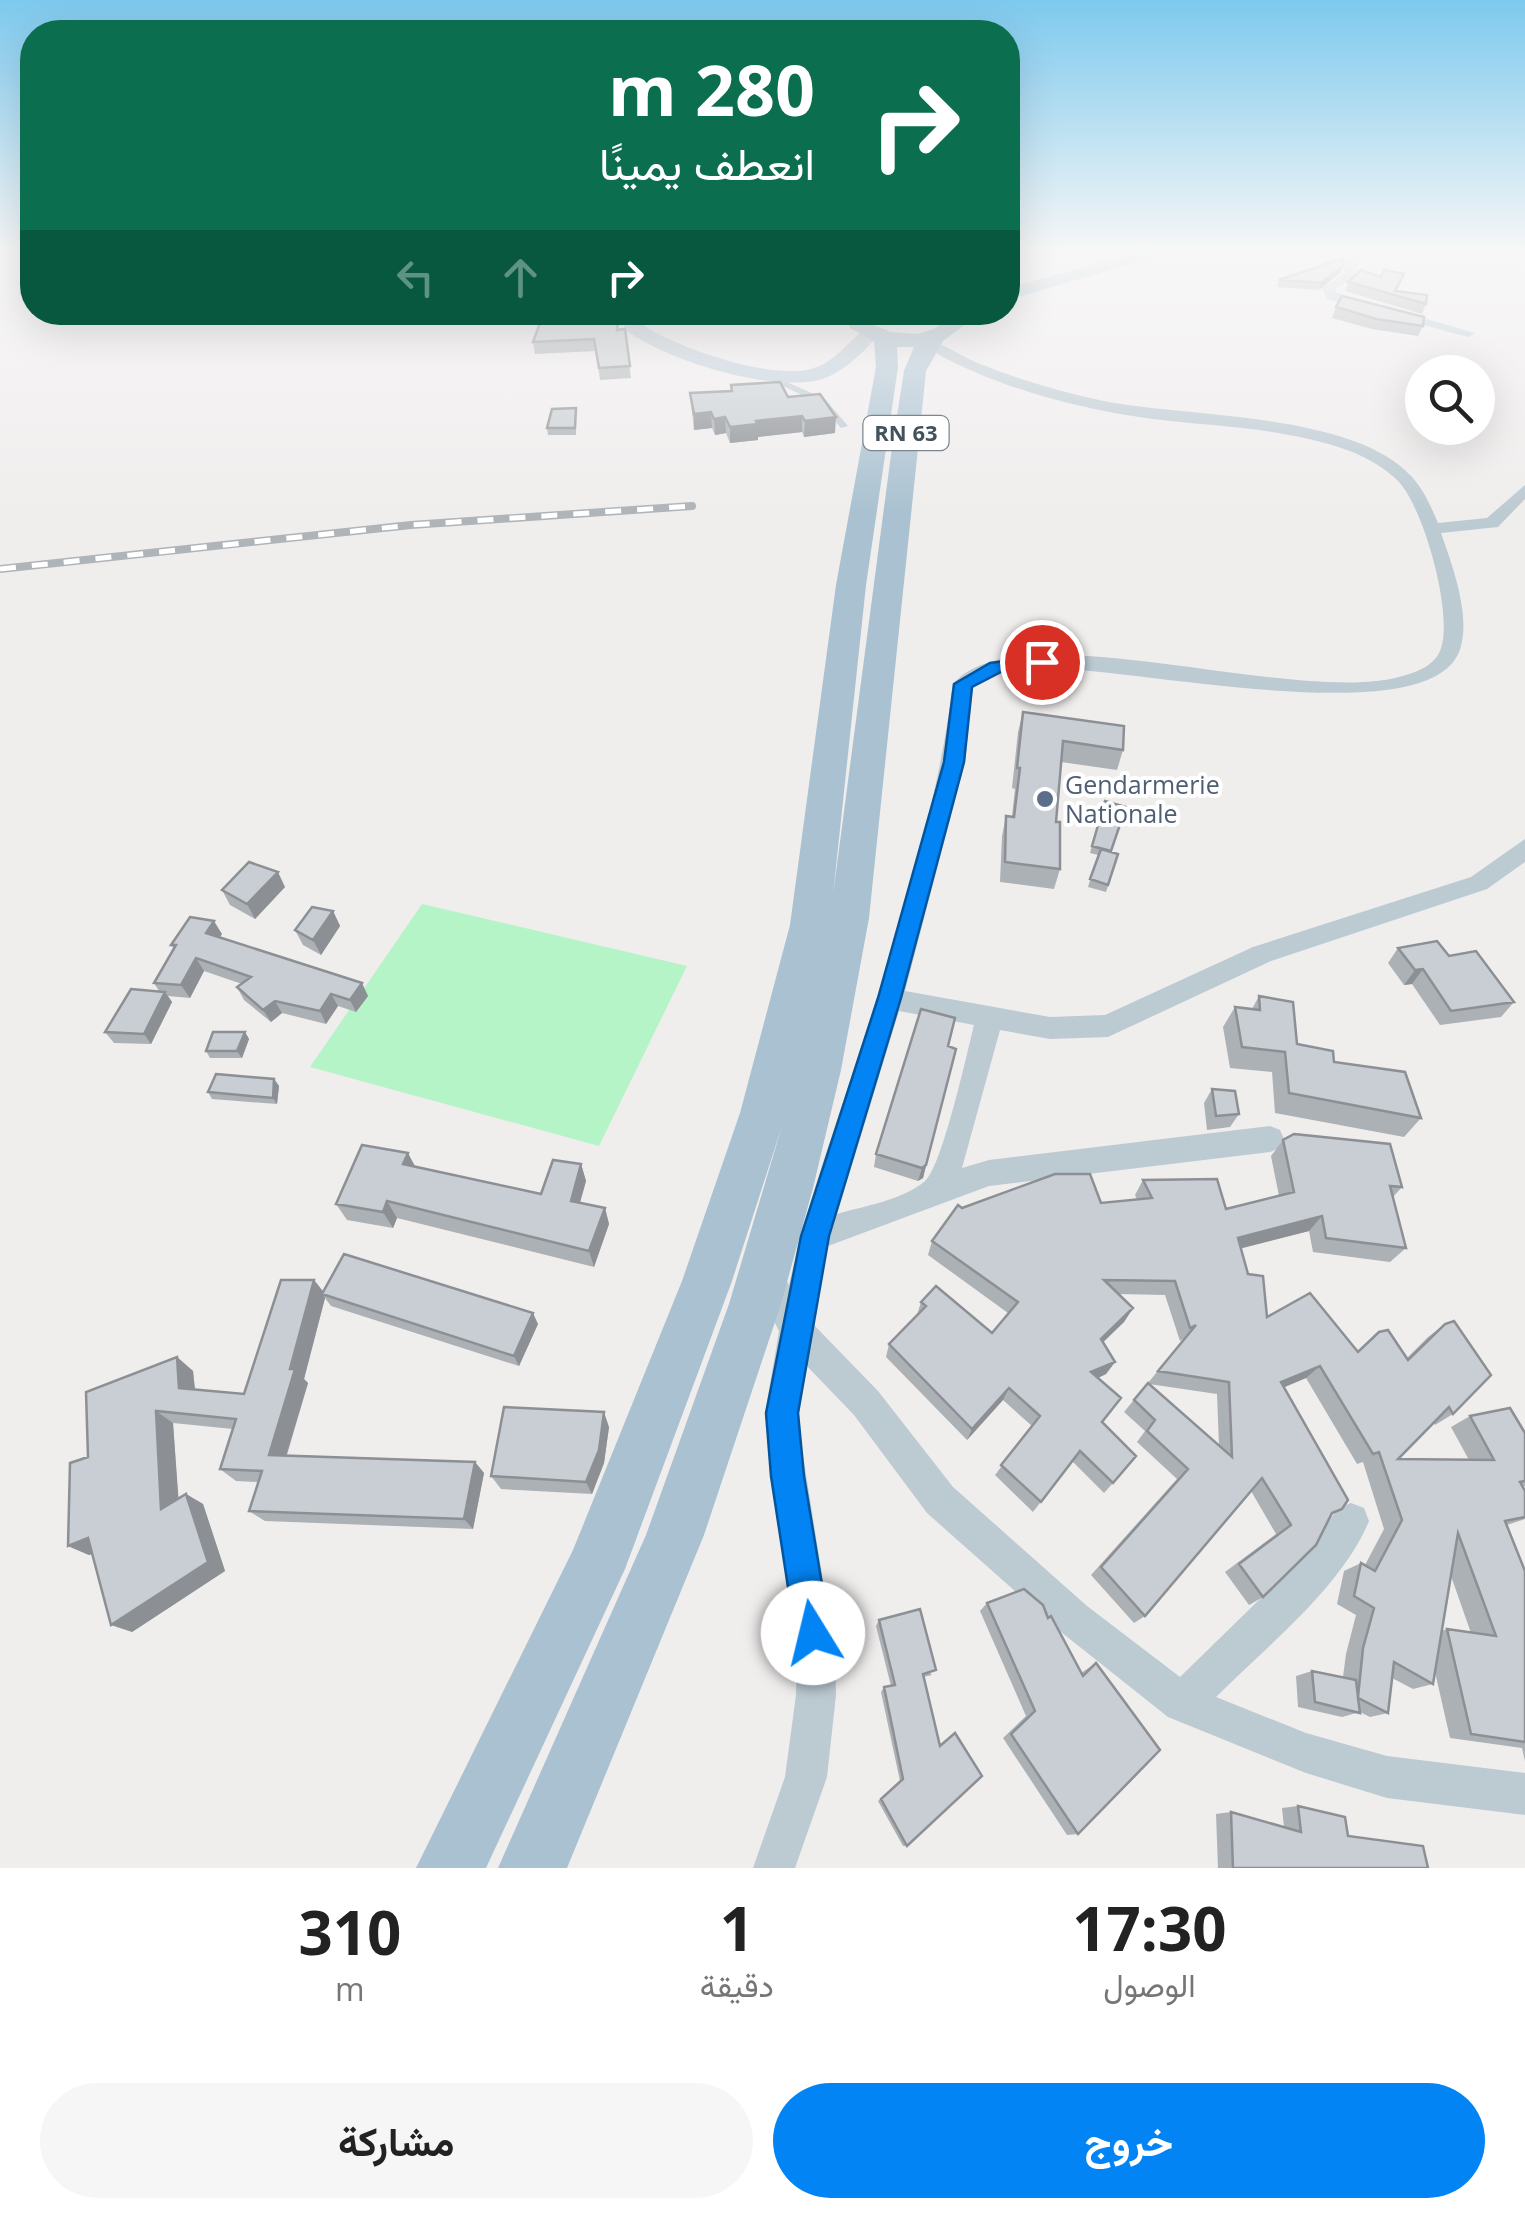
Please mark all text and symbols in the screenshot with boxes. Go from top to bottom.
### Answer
text: 280 m [608,41,815,137]
icon: right [850,60,980,190]
text: انعطف يمينًا [599,132,815,193]
icon: left [388,250,443,305]
icon: ahead [493,250,548,305]
icon: right [598,250,653,305]
map controls [1405,355,1495,445]
button: search [1405,355,1495,445]
road number: RN 63 [864,416,948,450]
pin [1000,620,1085,705]
icon: arrive [1015,635,1070,690]
place label: Gendarmerie Nationale [1065,767,1220,830]
marker: Gendarmerie Nationale [1034,788,1056,810]
position arrow [761,1581,865,1685]
text: 1 [720,1887,754,1969]
text: 17:30 [1072,1887,1227,1969]
text: 310 [298,1891,401,1973]
text: دقيقة [700,1963,774,2006]
text: الوصول [1103,1963,1196,2006]
text: m [335,1967,365,2010]
button: مشاركة [40,2083,753,2198]
button: خروج [773,2083,1485,2198]

